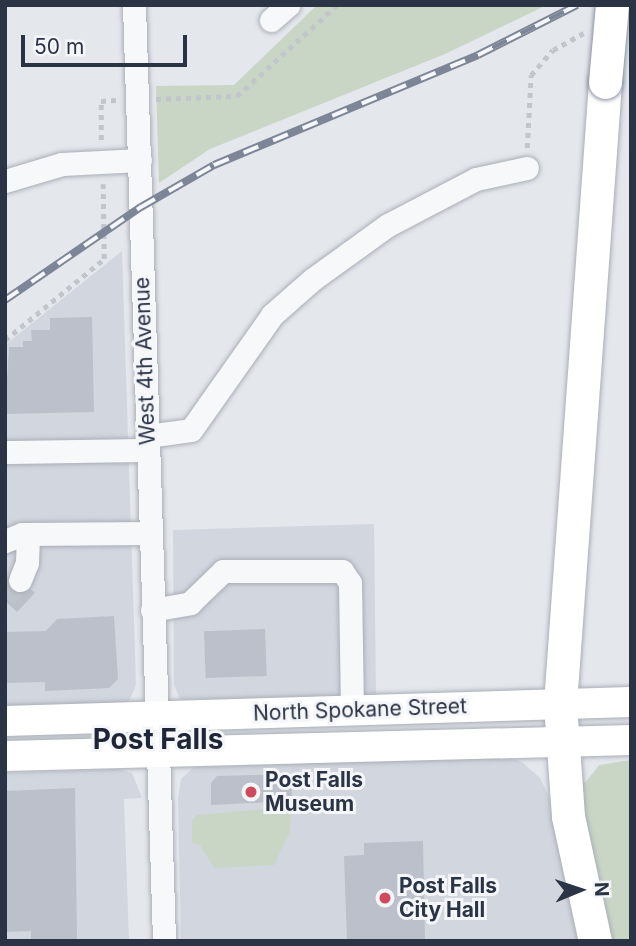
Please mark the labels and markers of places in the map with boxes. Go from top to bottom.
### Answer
place label: Post Falls Museum [265,767,363,817]
marker: Post Falls Museum [243,784,259,800]
place label: Post Falls City Hall [399,873,497,923]
marker: Post Falls City Hall [377,890,393,906]

